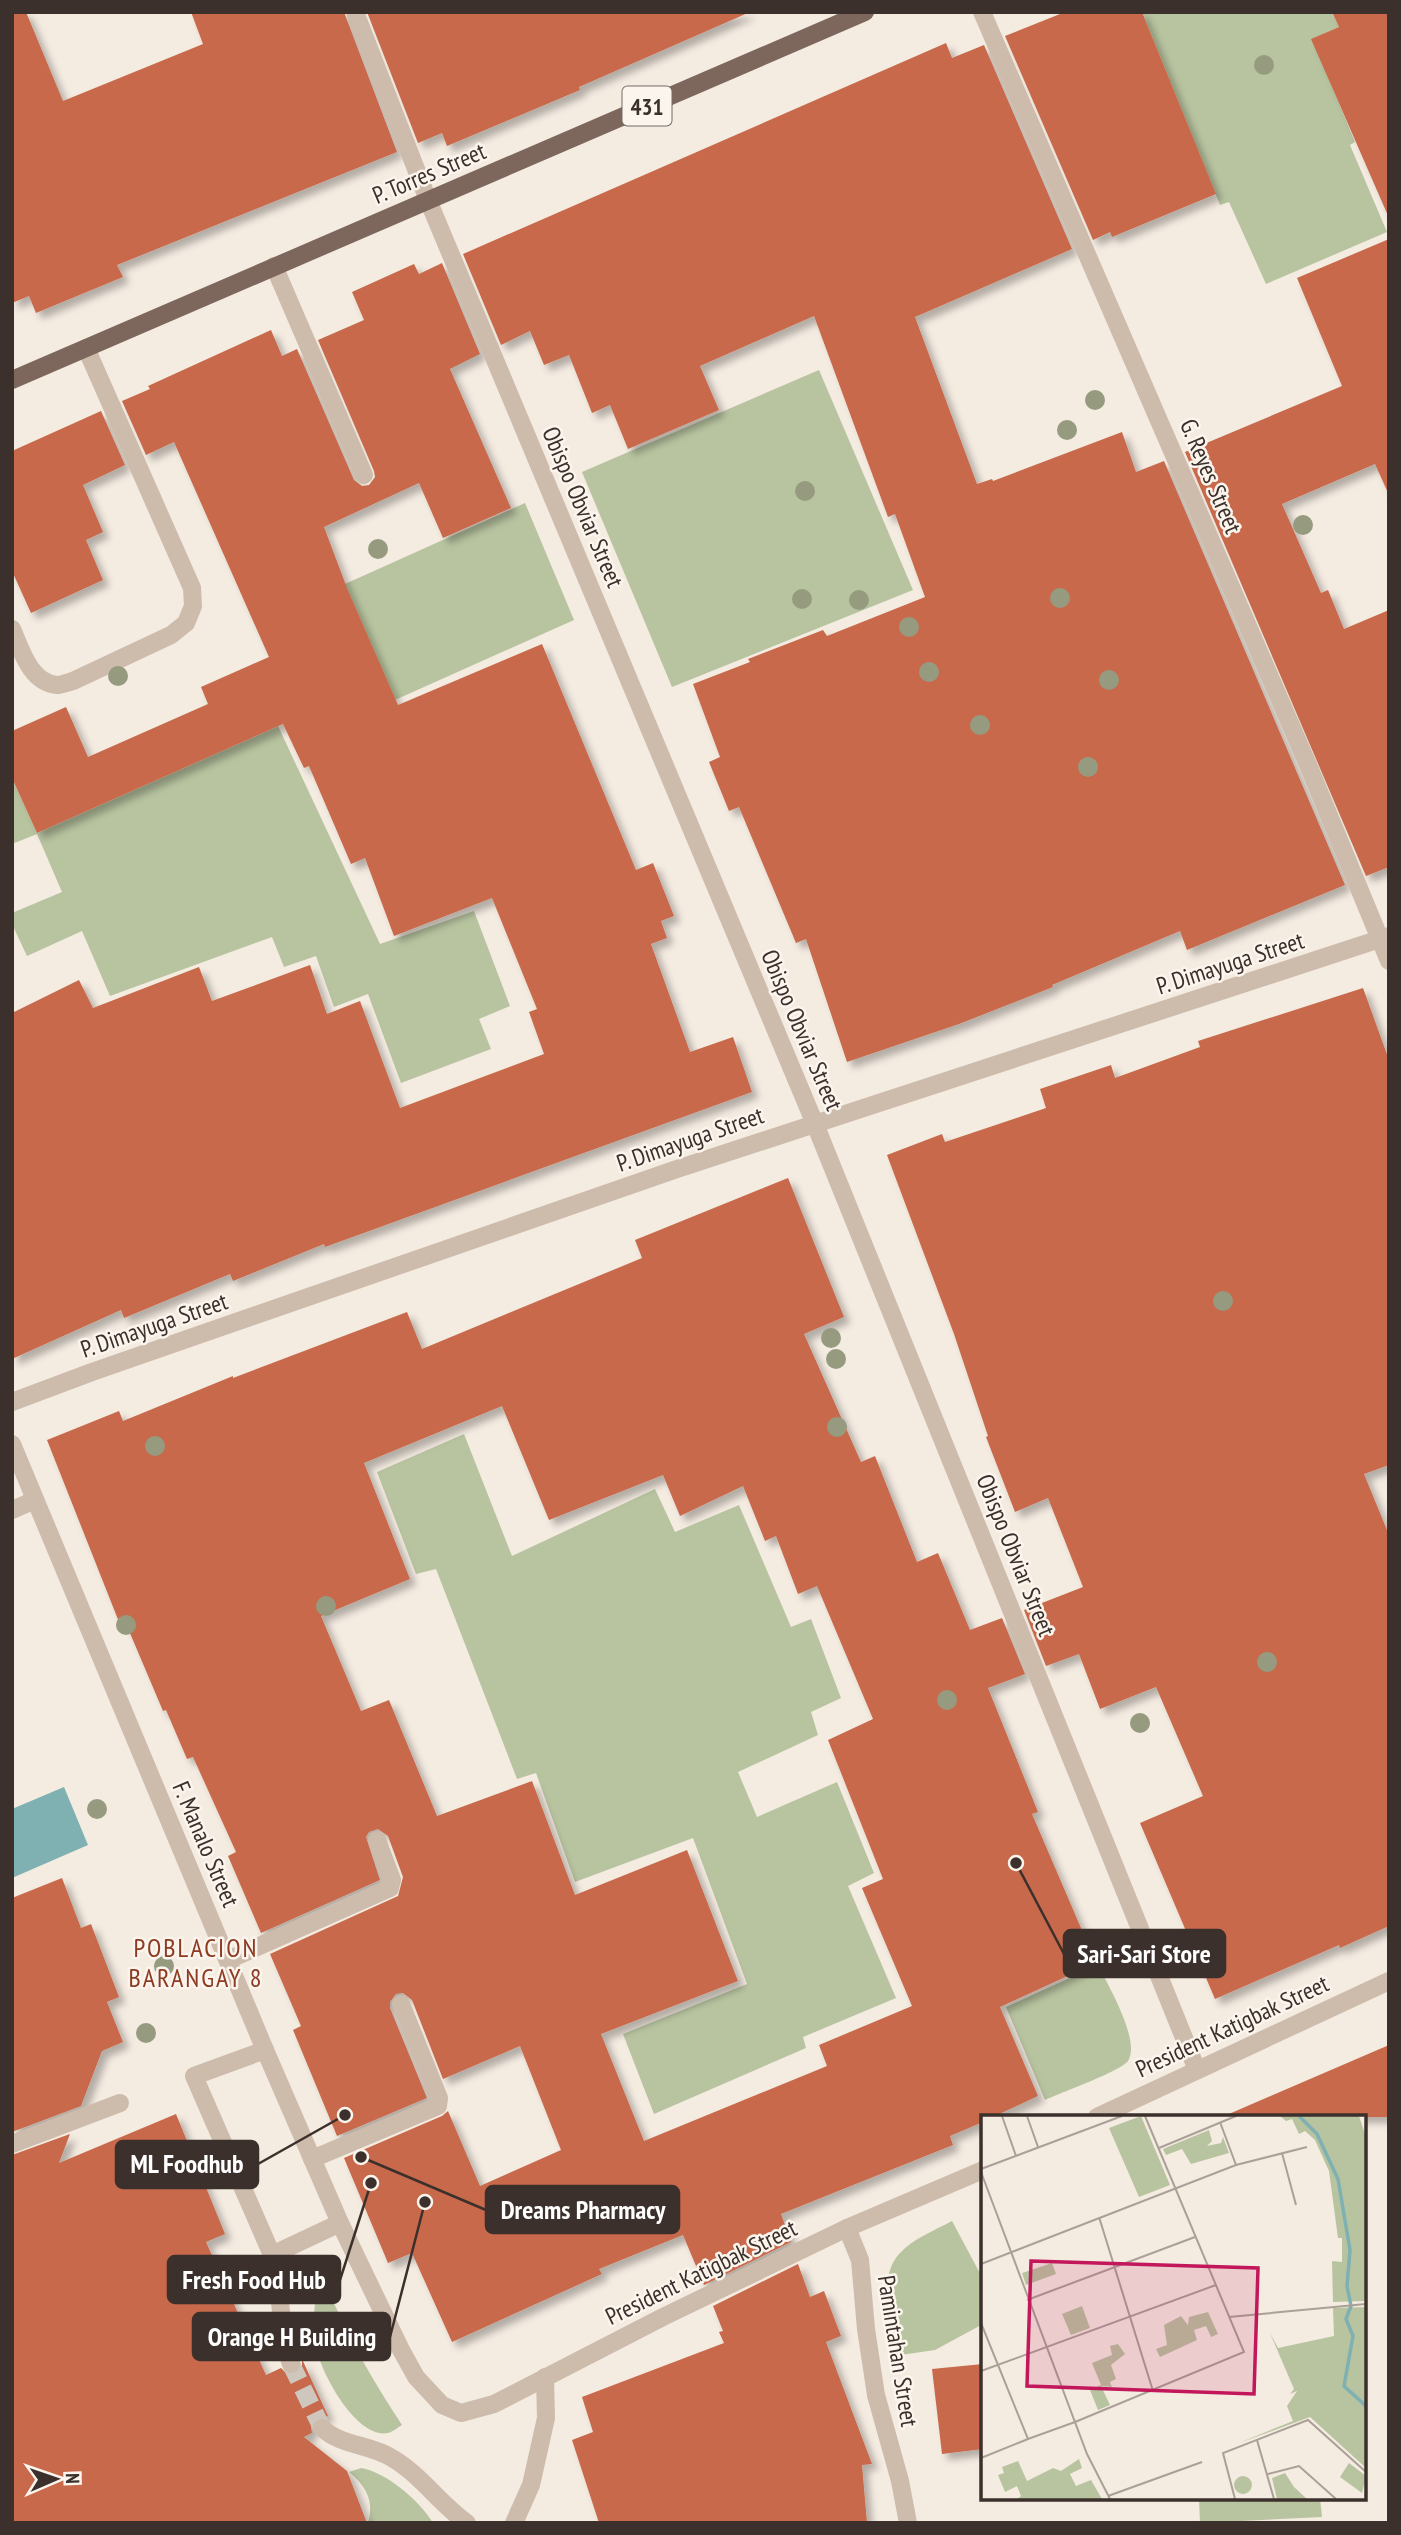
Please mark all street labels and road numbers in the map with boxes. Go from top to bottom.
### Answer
road number: 431 [622,86,672,125]
street label: P. Torres Street [368,135,491,211]
street label: G. Reyes Street [1173,414,1249,538]
street label: Obispo Obviar Street [535,422,631,592]
street label: P. Dimayuga Street [1152,924,1308,1001]
street label: Obispo Obviar Street [754,945,850,1115]
street label: P. Dimayuga Street [612,1099,768,1179]
street label: P. Dimayuga Street [76,1285,232,1365]
street label: Obispo Obviar Street [969,1470,1063,1641]
street label: F. Manalo Street [166,1777,246,1912]
street label: President Katigbak Street [1131,1968,1334,2084]
street label: President Katigbak Street [600,2212,802,2332]
street label: Pamintahan Street [871,2273,925,2429]

